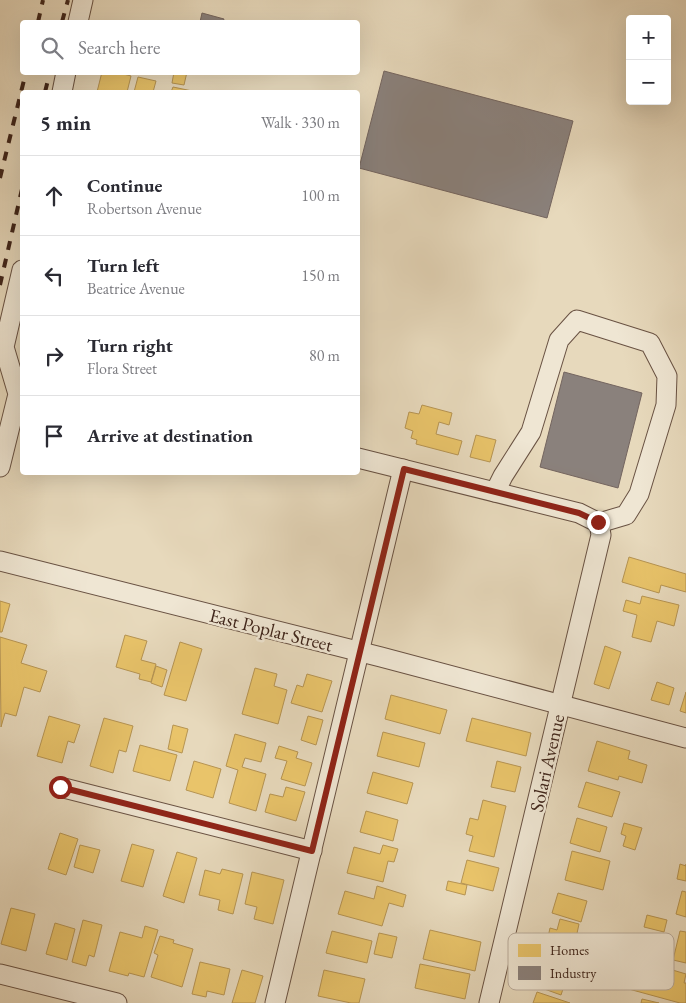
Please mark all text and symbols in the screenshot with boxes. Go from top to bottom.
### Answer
map controls [626,15,671,105]
button: + [626,15,671,60]
search box [20,20,360,75]
icon: search [38,34,66,62]
text: Search here [78,35,160,60]
button: − [626,60,671,105]
text: 5 min [40,109,91,136]
text: Walk · 330 m [261,112,340,133]
text: Continue [87,173,162,198]
icon: ahead [40,182,68,210]
text: 100 m [301,185,340,206]
text: Robertson Avenue [87,198,202,219]
text: Turn left [87,253,159,278]
icon: left [40,262,68,290]
text: 150 m [301,265,340,286]
text: Beatrice Avenue [87,278,185,299]
text: Turn right [87,333,173,358]
icon: right [40,342,68,370]
text: 80 m [309,345,340,366]
text: Flora Street [87,358,157,379]
icon: arrive [40,422,68,450]
text: Arrive at destination [87,423,253,448]
route end [587,511,610,534]
street label: East Poplar Street [207,603,335,657]
street label: Solari Avenue [524,712,570,814]
route start [49,776,72,799]
legend [508,933,674,990]
text: Homes [550,941,590,959]
text: Industry [550,964,597,982]

